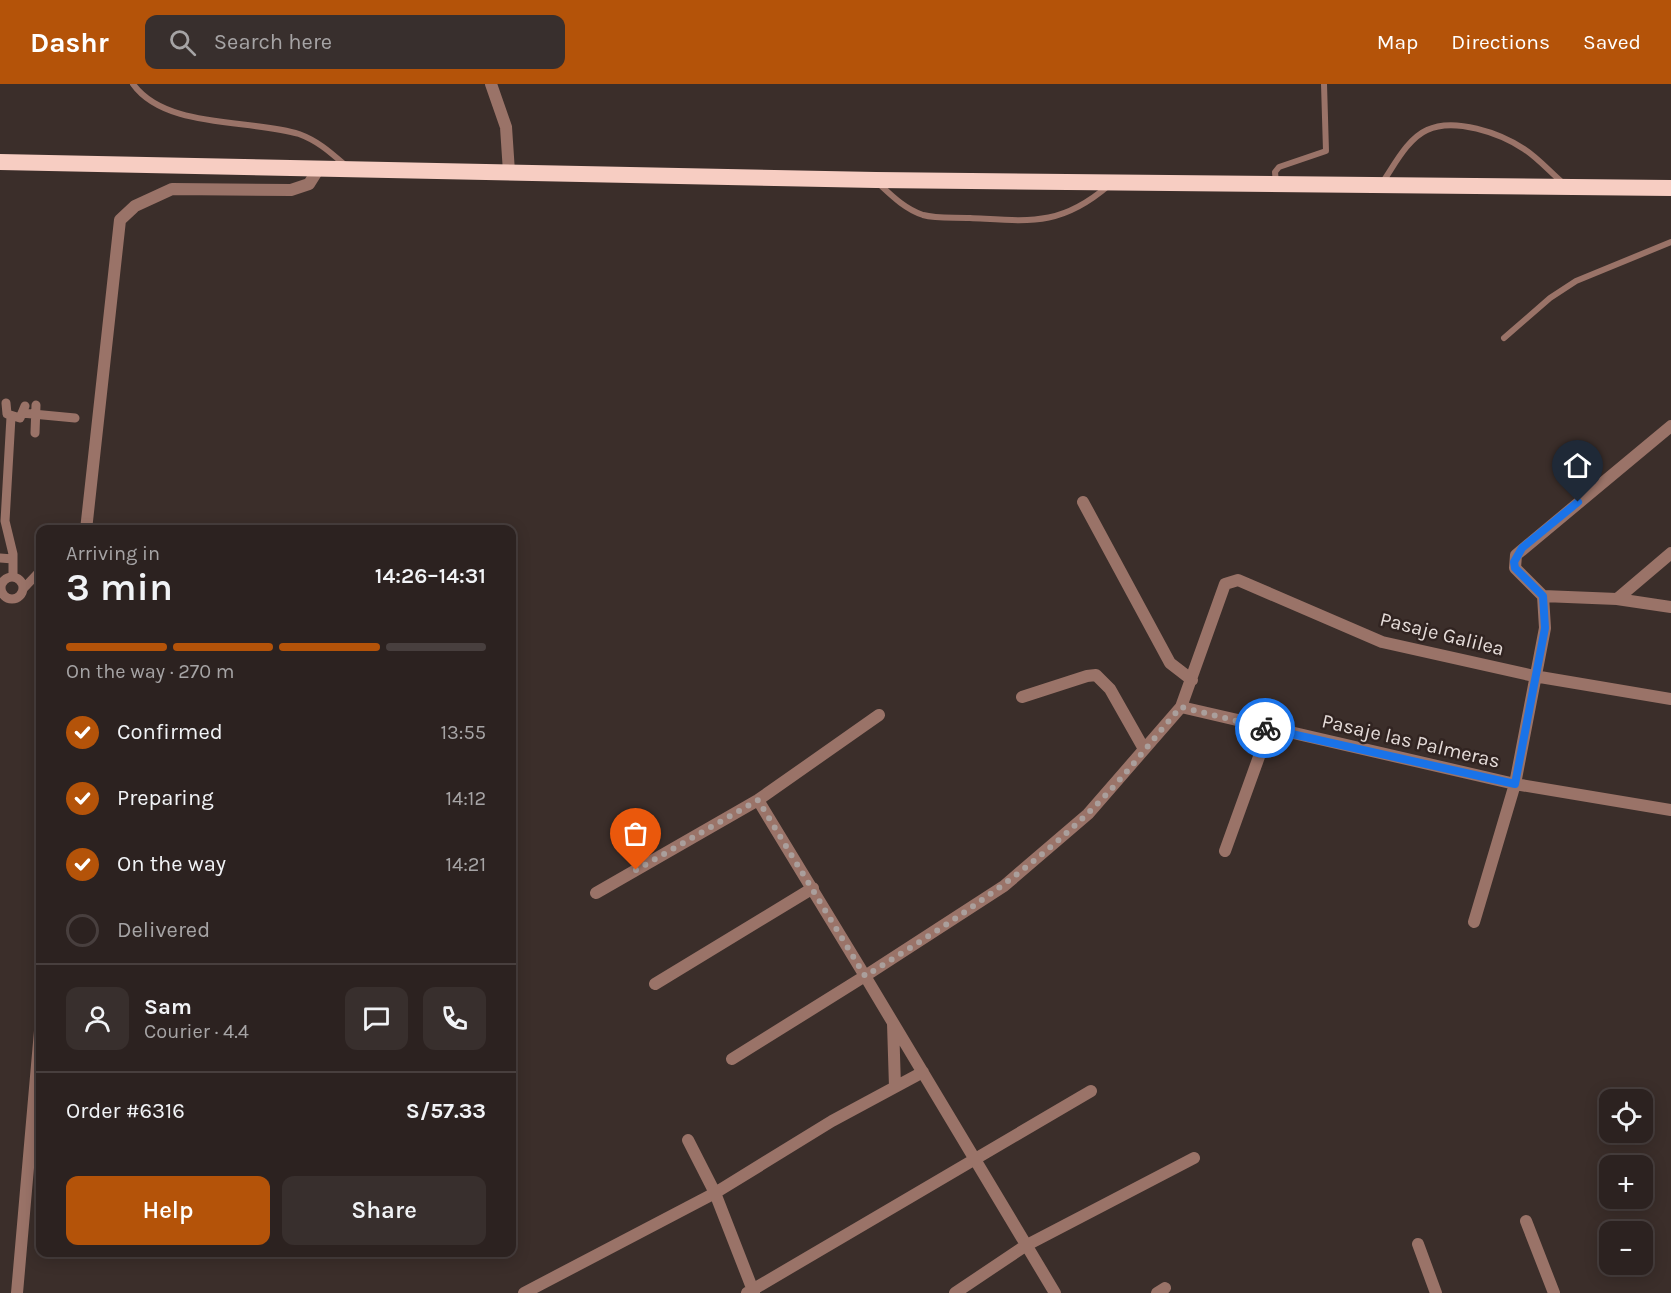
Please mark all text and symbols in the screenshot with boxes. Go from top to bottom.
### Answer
search box [145,15,565,69]
text: Dashr [30,26,109,59]
icon: search [166,26,199,59]
text: Search here [214,29,332,55]
text: Map [1377,30,1418,54]
text: Directions [1451,30,1550,54]
text: Saved [1583,30,1641,54]
pin [1552,440,1603,502]
icon: home [1561,449,1594,482]
text: Arriving in [66,542,160,565]
text: 14:26–14:31 [375,563,486,589]
text: 3 min [66,564,173,610]
street label: Pasaje Galilea [1377,607,1507,661]
text: On the way · 270 m [66,660,235,683]
courier [1235,698,1295,758]
street label: Pasaje las Palmeras [1320,709,1502,773]
icon: bike [1249,712,1282,745]
icon: check [66,716,99,749]
text: Confirmed [117,719,223,745]
text: 13:55 [440,721,486,744]
icon: check [66,782,99,815]
text: Preparing [117,785,214,811]
text: 14:12 [445,787,486,810]
pin [610,808,661,870]
icon: bag [619,817,652,850]
icon: check [66,848,99,881]
text: On the way [117,851,226,877]
text: 14:21 [445,853,486,876]
text: Delivered [117,917,210,943]
button: person [66,987,129,1050]
button: chat [345,987,408,1050]
button: phone [423,987,486,1050]
text: Sam [144,994,192,1020]
text: Courier · 4.4 [144,1020,249,1043]
map controls [1599,1089,1653,1275]
button: locate [1599,1089,1653,1143]
text: Order #6316 [66,1098,185,1124]
text: S/57.33 [406,1098,486,1124]
button: + [1599,1155,1653,1209]
button: Help [66,1176,270,1245]
button: Share [282,1176,486,1245]
button: − [1599,1221,1653,1275]

